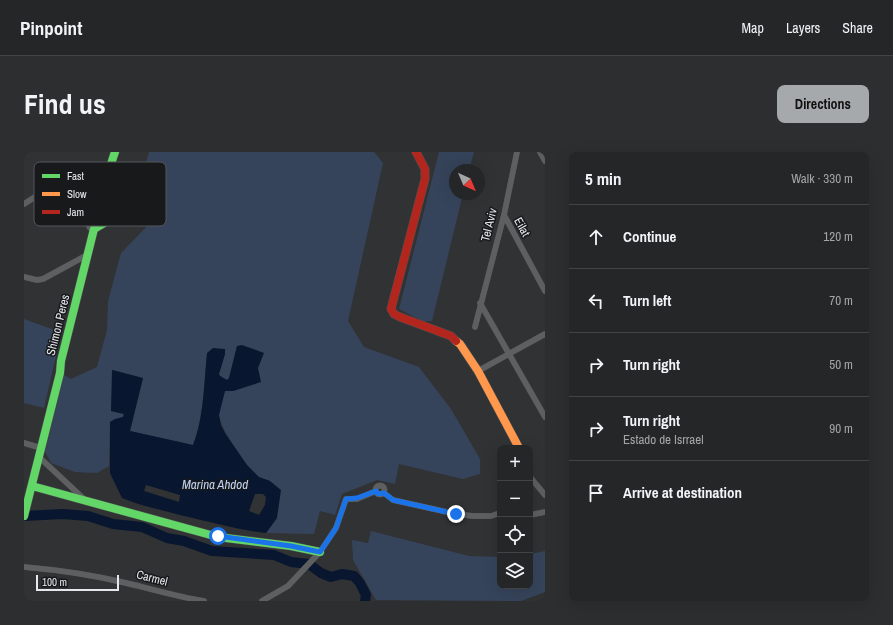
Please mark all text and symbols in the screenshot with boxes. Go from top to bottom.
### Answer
text: Pinpoint [20,15,82,41]
text: Map [742,19,764,37]
text: Layers [786,19,820,37]
text: Share [842,19,873,37]
text: Find us [24,85,106,123]
button: Directions [777,85,869,123]
legend [34,162,166,226]
north arrow [449,164,485,200]
text: 5 min [585,167,621,190]
text: Fast [67,169,85,183]
text: Walk · 330 m [791,170,853,187]
text: Slow [67,187,87,201]
text: Jam [67,205,84,219]
street label: Tel Aviv [477,207,501,243]
street label: Eilat [510,215,534,240]
icon: ahead [585,226,607,248]
text: Continue [623,226,676,247]
text: 120 m [823,228,853,245]
icon: left [585,290,607,312]
text: Turn left [623,290,671,311]
text: 70 m [829,292,853,309]
street label: Shimon Peres [43,293,73,357]
icon: right [585,354,607,376]
text: Turn right [623,354,680,375]
text: 50 m [829,356,853,373]
text: Turn right [623,410,680,431]
icon: right [585,418,607,440]
text: 90 m [829,420,853,437]
text: Estado de Isrrael [623,431,704,448]
map controls [497,445,533,589]
button: + [497,445,533,481]
water label: Marina Ahdod [182,476,248,493]
button: − [497,481,533,517]
icon: arrive [585,482,607,504]
text: Arrive at destination [623,482,742,503]
route end [447,505,465,523]
button: locate [497,517,533,553]
route start [209,527,227,545]
button: layers [497,553,533,589]
street label: Carmel [135,566,169,590]
scale bar [36,573,119,592]
text: 100 m [42,575,67,589]

